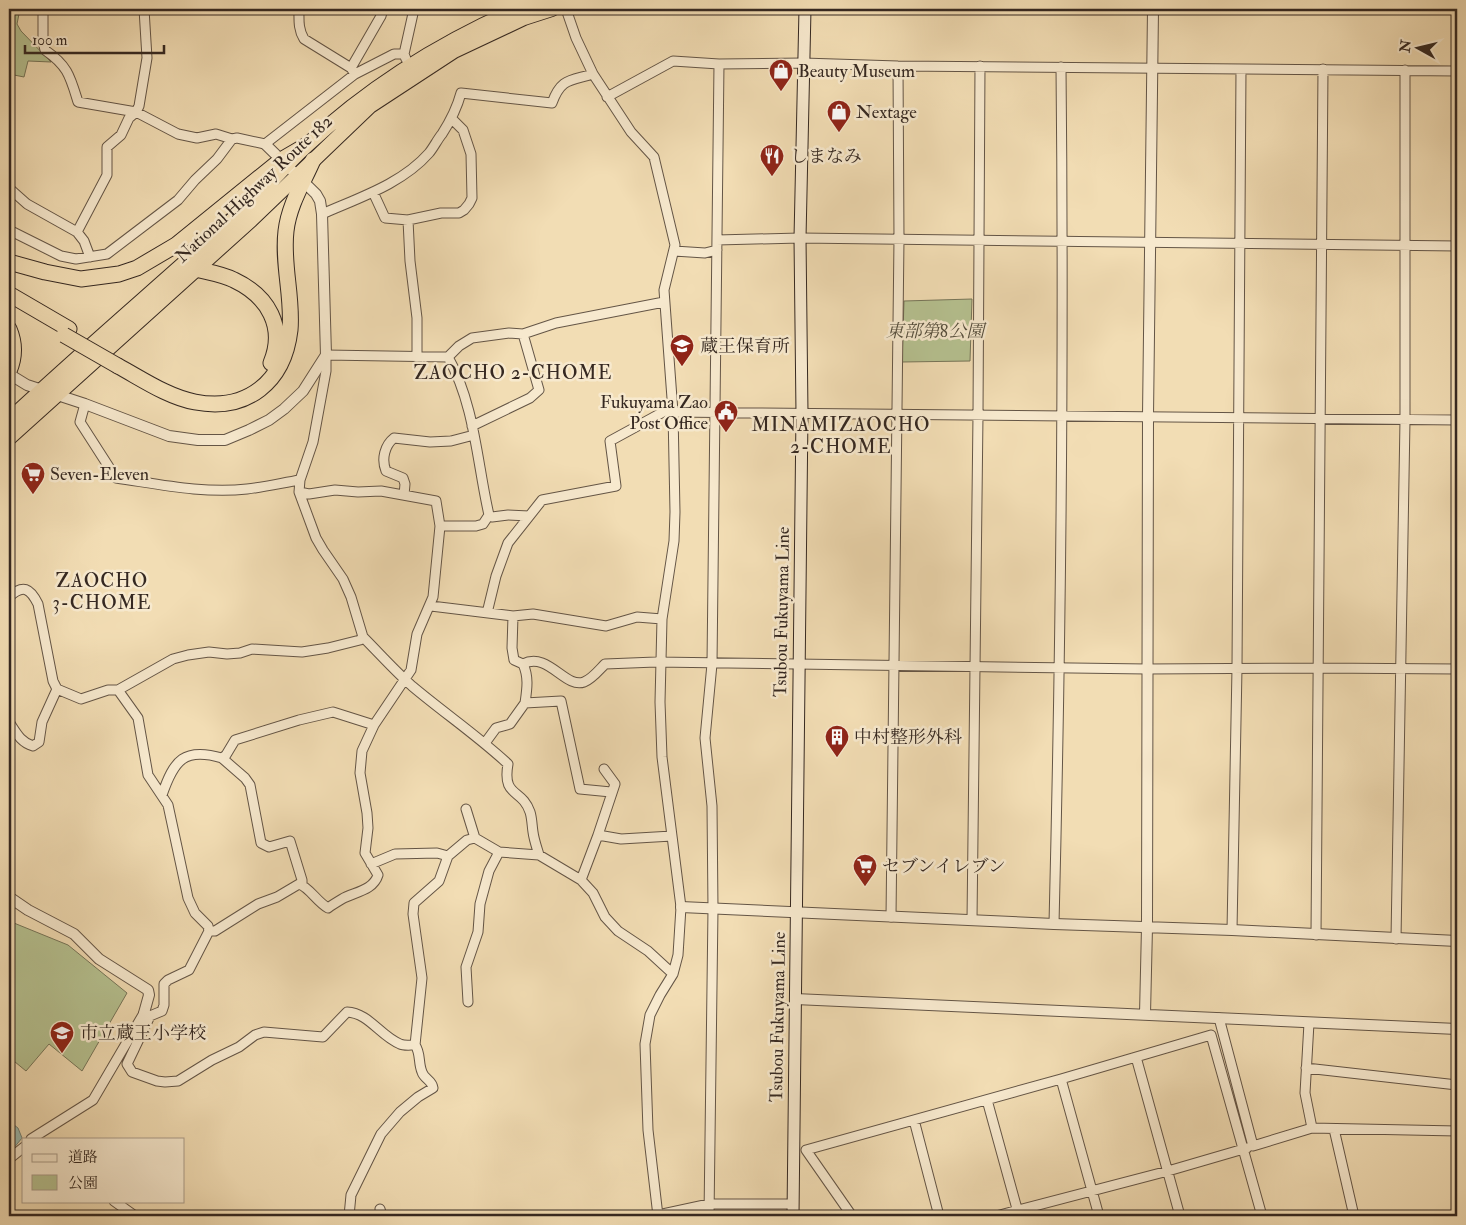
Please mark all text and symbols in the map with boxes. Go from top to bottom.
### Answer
scale bar [25,22,164,54]
north arrow [1394,22,1444,72]
text: 100 m [32,31,68,50]
text: N [1396,38,1415,55]
shop icon: Beauty Museum [768,58,794,92]
place label: Beauty Museum [798,60,915,83]
shop icon: Nextage [826,99,852,133]
place label: Nextage [856,101,917,124]
street label: National Highway Route 182 [171,110,337,268]
restaurant icon: しまなみ [759,143,785,177]
place label: しまなみ [790,145,862,168]
park label: 東部第8公園 [886,320,987,343]
school or university icon: 蔵王保育所 [669,333,695,367]
place label: 蔵王保育所 [700,335,790,358]
district label: ZAOCHO 2-CHOME [414,361,612,385]
place label: Fukuyama Zao Post Office [600,391,708,435]
public building icon: Fukuyama Zao Post Office [713,399,739,433]
district label: MINAMIZAOCHO 2-CHOME [751,413,931,459]
supermarket icon: Seven-Eleven [20,461,46,495]
place label: Seven-Eleven [50,463,149,486]
street label: Tsubou Fukuyama Line [769,526,795,697]
district label: ZAOCHO 3-CHOME [53,569,152,615]
building icon: 中村整形外科 [824,724,850,758]
place label: 中村整形外科 [854,726,962,749]
supermarket icon: セブンイレブン [852,853,878,887]
place label: セブンイレブン [882,855,1006,878]
street label: Tsubou Fukuyama Line [765,931,791,1102]
school or university icon: 市立蔵王小学校 [49,1020,75,1054]
place label: 市立蔵王小学校 [80,1022,206,1045]
legend [22,1138,185,1202]
text: 道路 [68,1148,98,1167]
text: 公園 [68,1174,98,1193]

